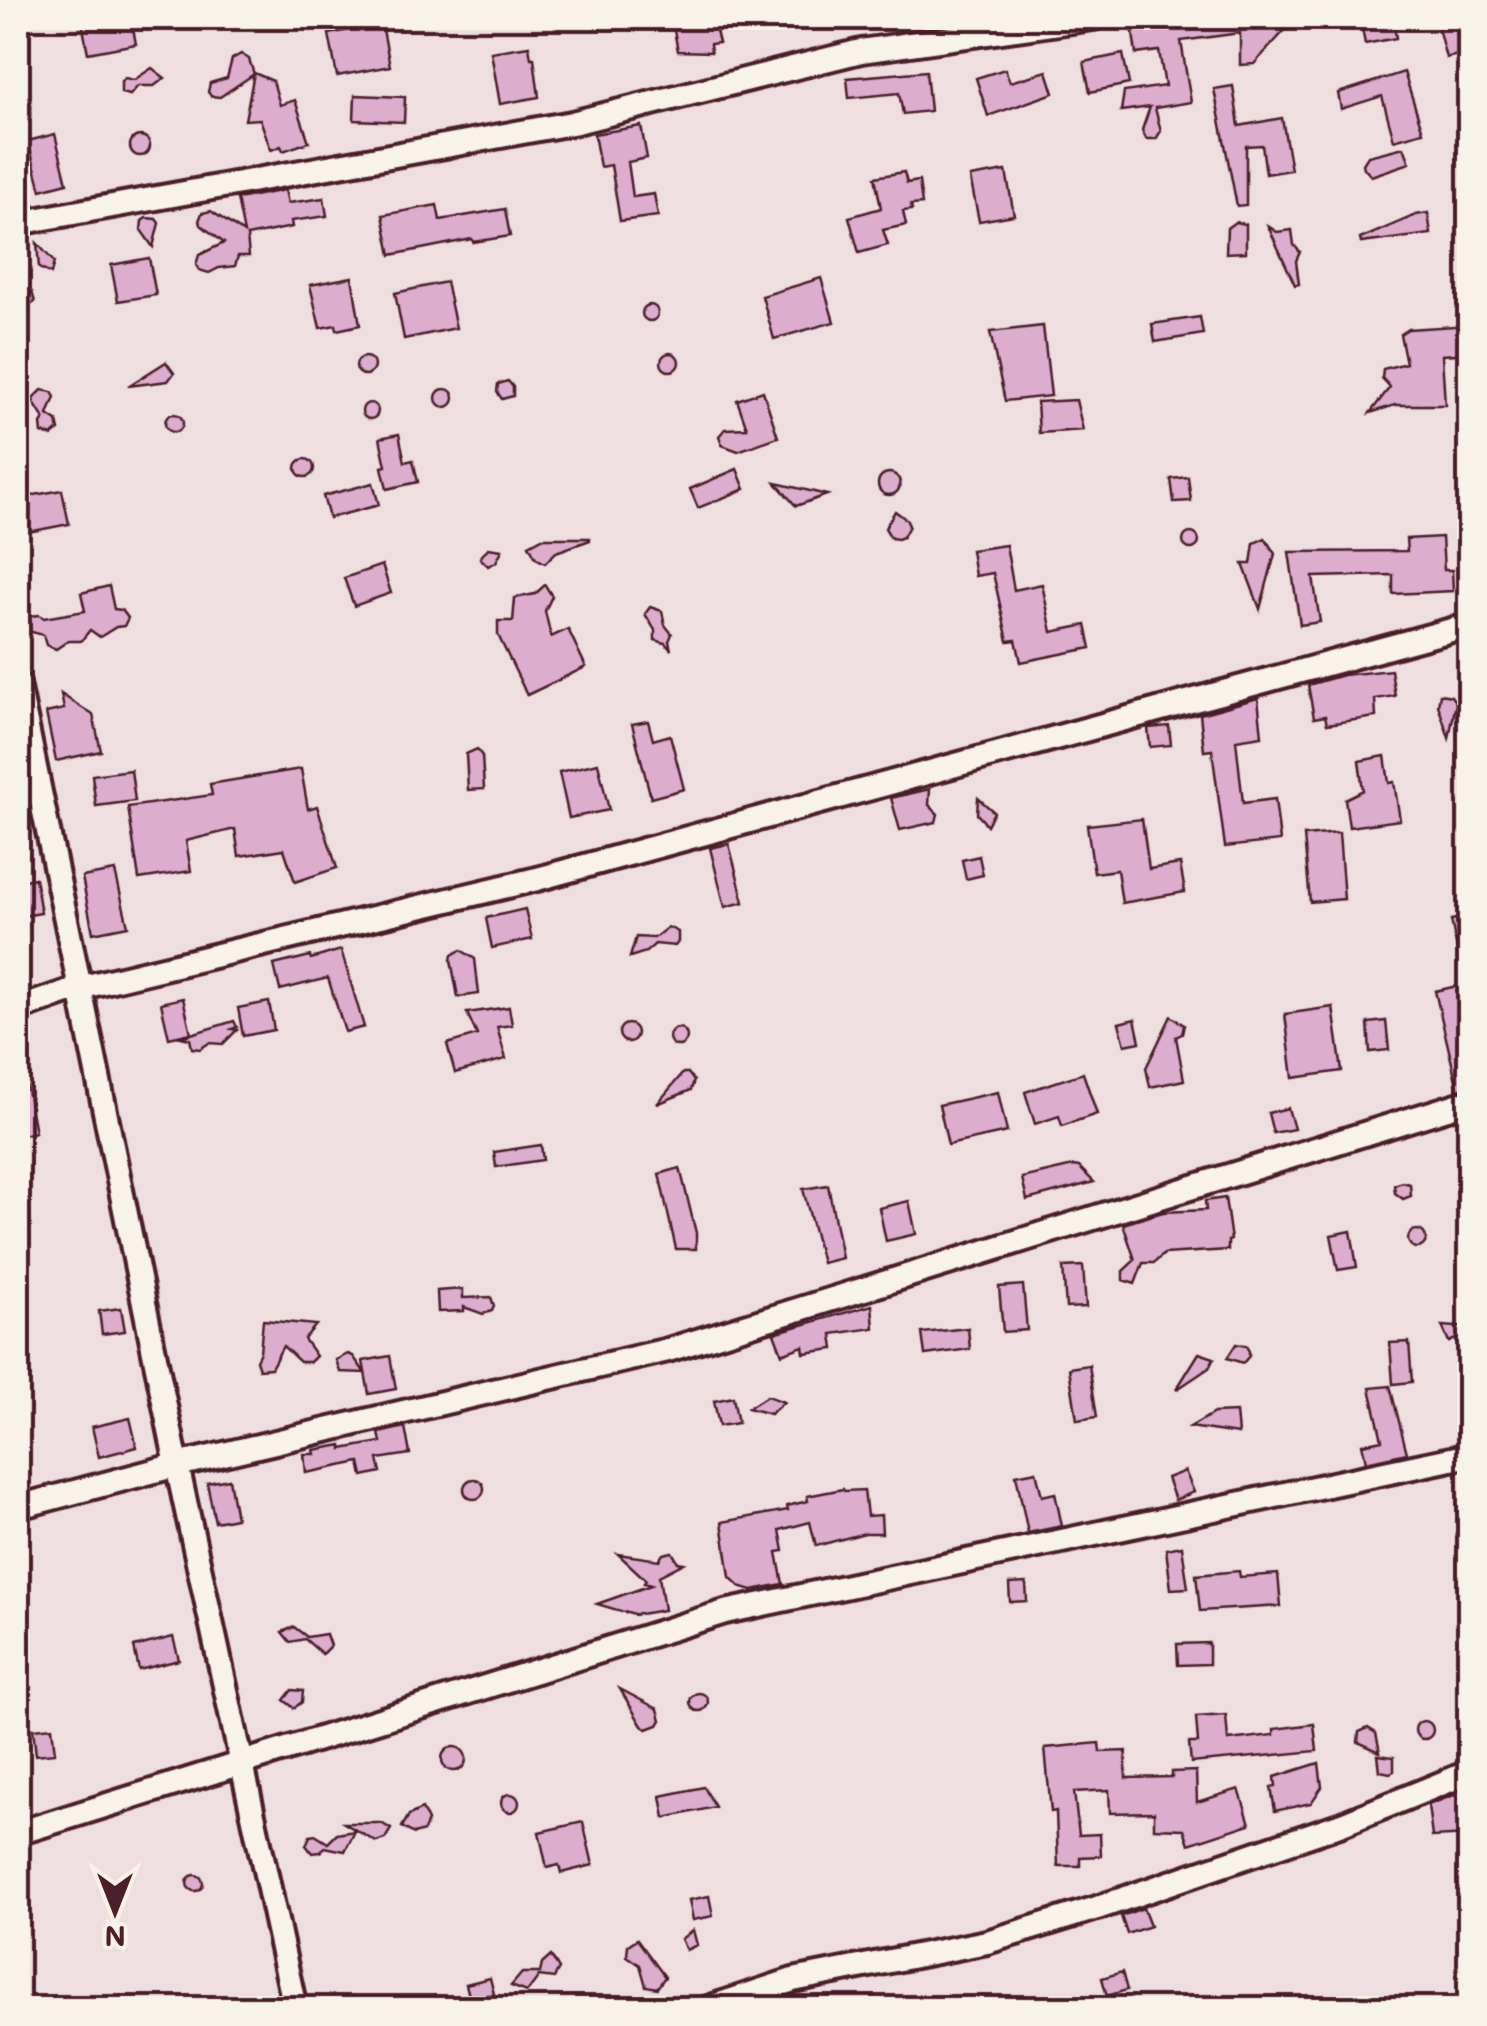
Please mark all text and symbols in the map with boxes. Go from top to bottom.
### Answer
north arrow [65,1861,165,1961]
text: N [104,1919,126,1955]

